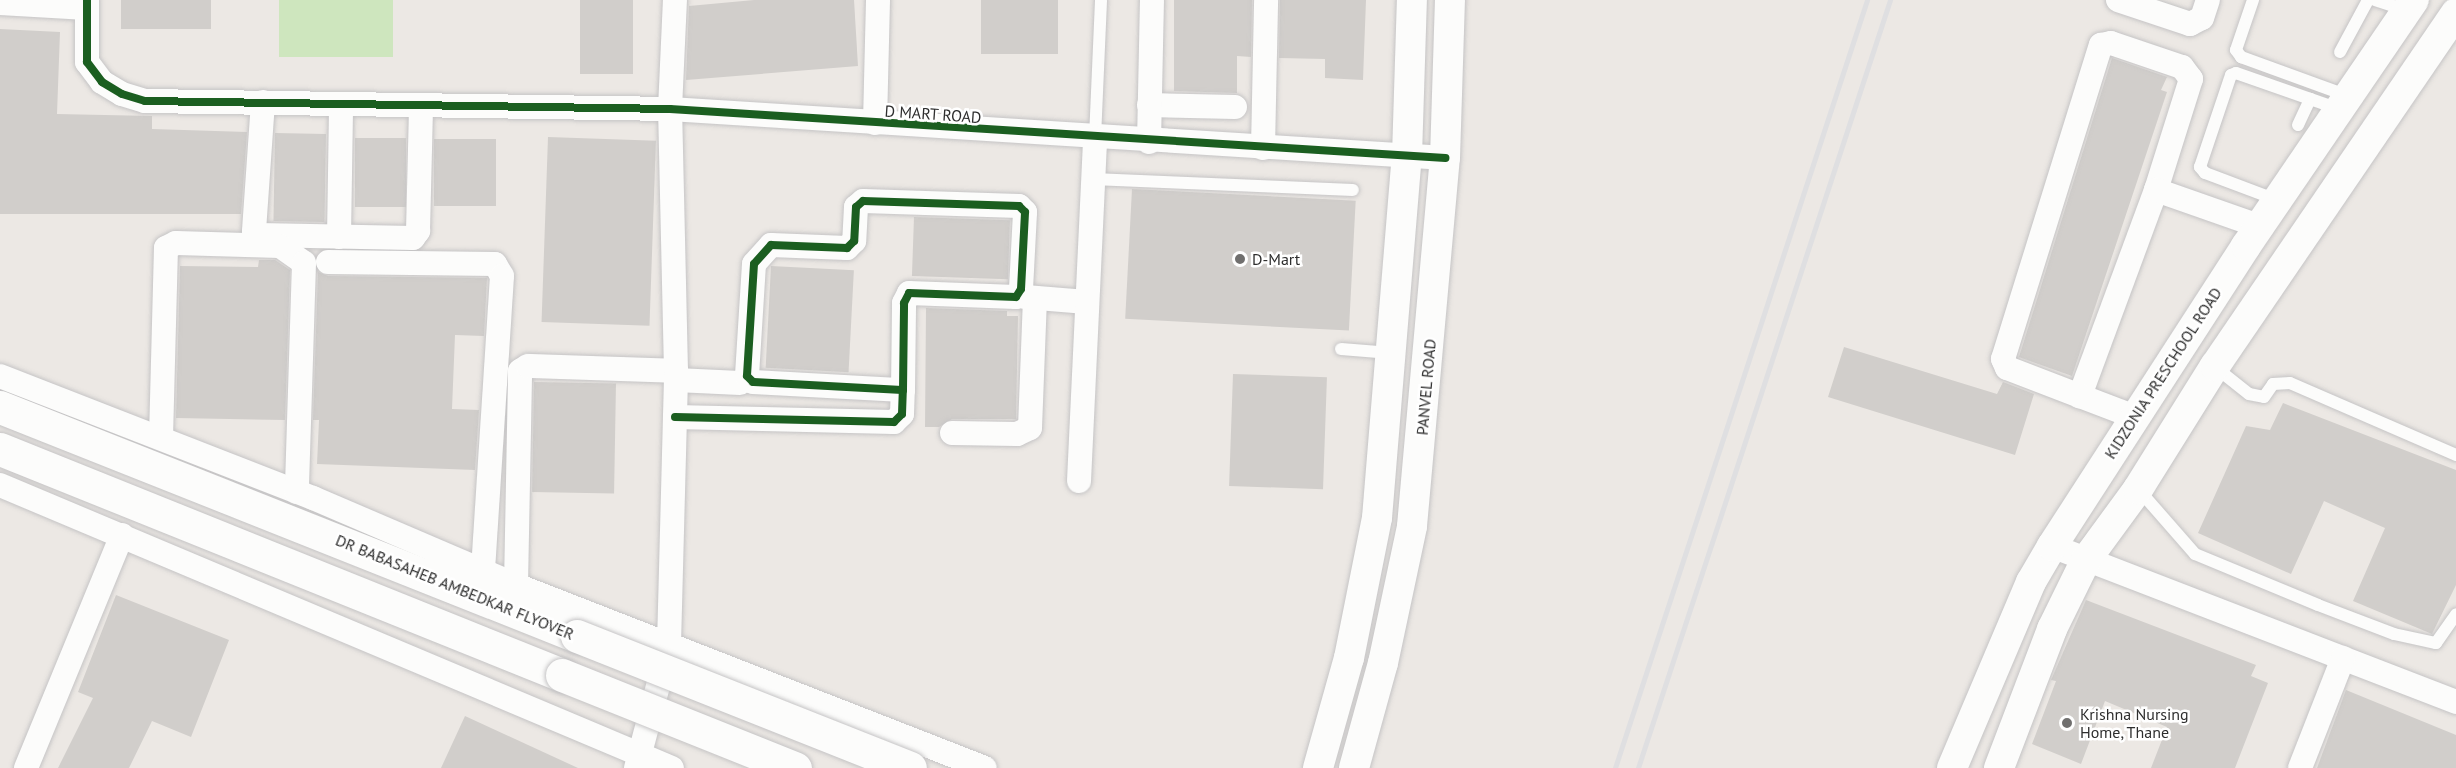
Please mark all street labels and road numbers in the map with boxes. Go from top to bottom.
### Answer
street label: D MART ROAD [884,101,982,127]
street label: KIDZONIA PRESCHOOL ROAD [2100,283,2226,463]
street label: PANVEL ROAD [1412,338,1440,436]
street label: DR BABASAHEB AMBEDKAR FLYOVER [333,530,577,644]

